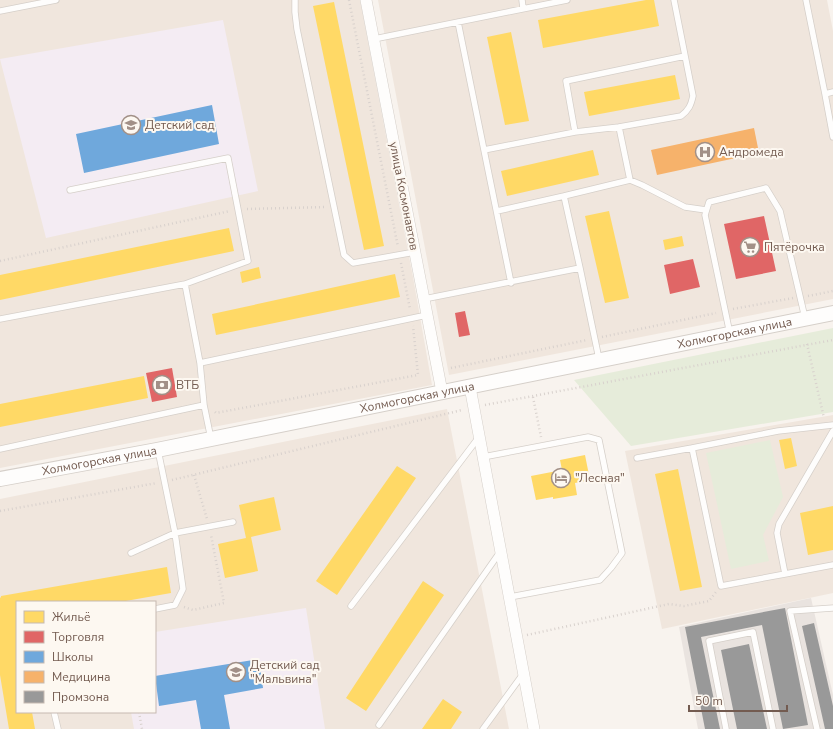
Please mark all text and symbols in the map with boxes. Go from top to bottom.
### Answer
school or university icon: Детский сад [120,114,142,136]
place label: Детский сад [145,117,214,133]
street label: улица Космонавтов [386,140,422,252]
hospital icon: Андромеда [694,141,716,163]
place label: Андромеда [719,144,784,160]
supermarket icon: Пятёрочка [739,236,761,258]
place label: Пятёрочка [764,239,825,255]
street label: Холмогорская улица [676,314,793,352]
bank icon: ВТБ [151,374,173,396]
place label: ВТБ [176,377,199,393]
street label: Холмогорская улица [358,378,476,417]
street label: Холмогорская улица [40,442,158,479]
hotel icon: "Лесная" [550,467,572,489]
place label: "Лесная" [575,470,625,486]
legend [16,601,156,713]
text: Жильё [52,609,90,625]
text: Торговля [52,629,104,645]
text: Школы [52,649,93,665]
place label: Детский сад "Мальвина" [250,657,319,687]
school or university icon: Детский сад "Мальвина" [225,661,247,683]
text: Медицина [52,669,111,685]
scale bar [689,687,787,713]
text: Промзона [52,689,109,705]
text: 50 m [695,693,723,709]

